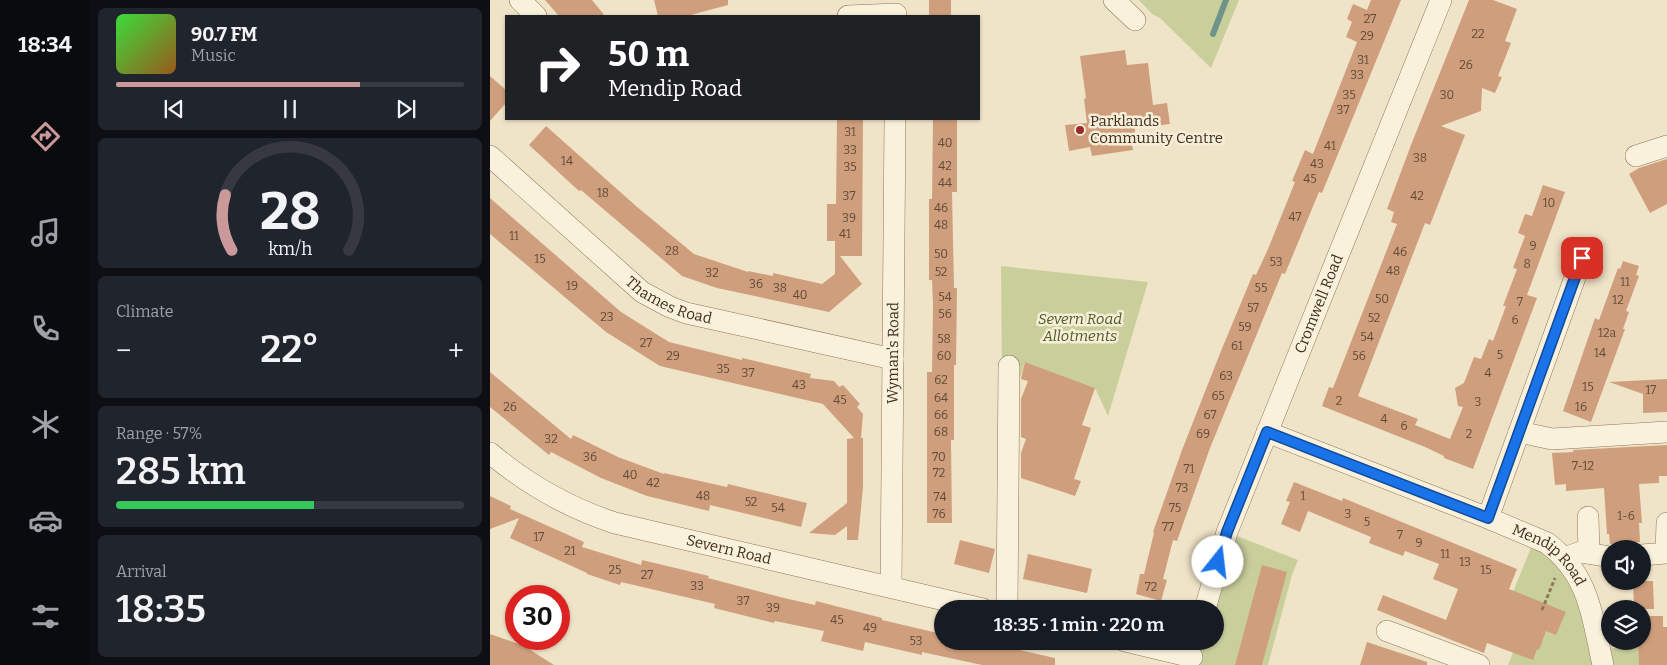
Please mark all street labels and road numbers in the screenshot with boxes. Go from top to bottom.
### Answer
street label: Cromwell Road [1291,252,1347,356]
street label: Thames Road [622,273,714,328]
street label: Wyman's Road [884,302,902,404]
street label: Mendip Road [1509,520,1590,589]
street label: Severn Road [684,531,773,568]

